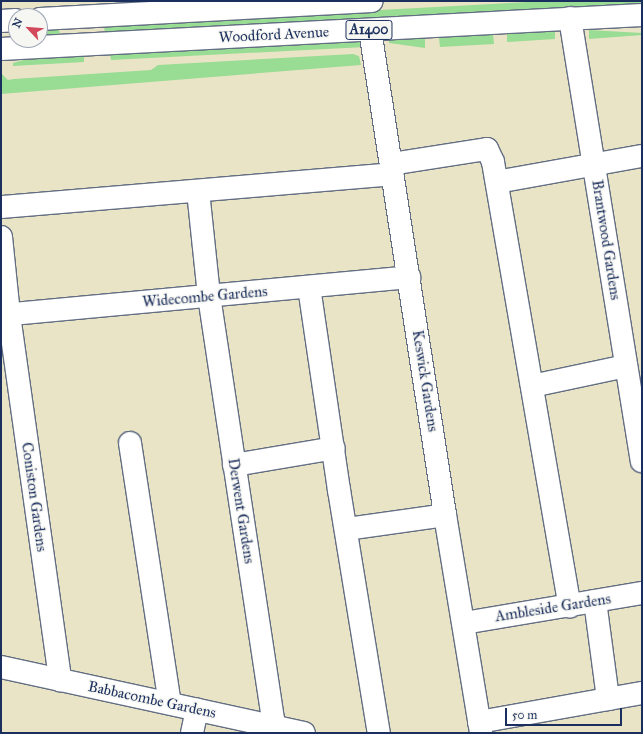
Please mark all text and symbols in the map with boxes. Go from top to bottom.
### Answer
north arrow [8,8,48,48]
text: N [10,16,26,30]
road number: A1400 [345,18,393,42]
street label: Woodford Avenue [218,23,330,47]
street label: Brantwood Gardens [588,179,624,301]
street label: Widecombe Gardens [142,283,268,311]
street label: Keswick Gardens [408,329,442,433]
street label: Coniston Gardens [17,441,51,553]
street label: Derwent Gardens [224,457,258,565]
street label: Ambleside Gardens [494,590,612,626]
street label: Babbacombe Gardens [86,678,218,722]
scale bar [507,700,624,726]
text: 50 m [512,708,537,722]

